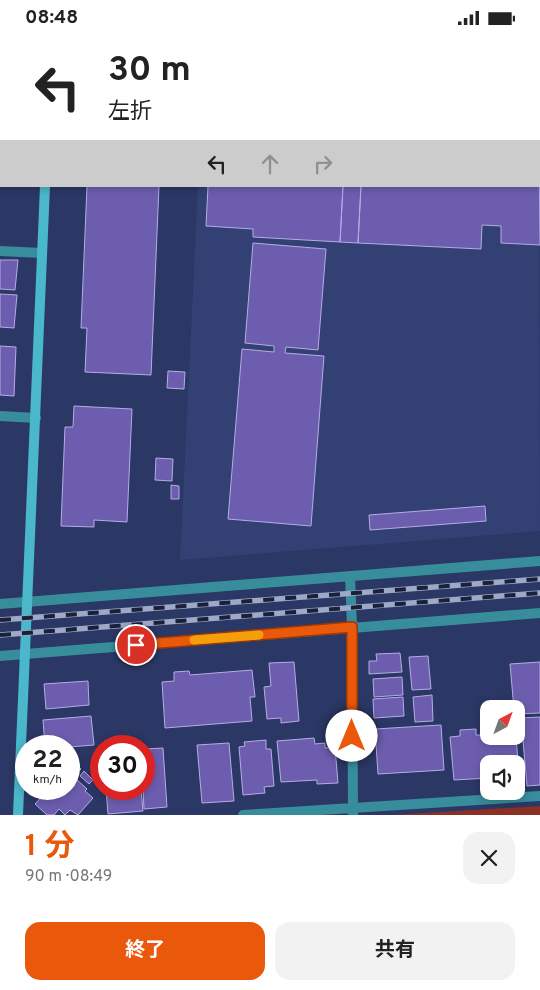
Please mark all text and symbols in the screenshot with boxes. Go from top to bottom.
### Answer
text: 08:48 [25,6,78,30]
text: 30 m [108,49,191,93]
icon: left [25,55,90,120]
text: 左折 [108,99,152,126]
icon: left [203,150,231,178]
icon: ahead [256,150,284,178]
icon: right [309,150,337,178]
pin [115,624,157,666]
icon: arrive [122,631,150,659]
north arrow [480,700,525,745]
map controls [480,700,525,800]
position arrow [325,709,377,761]
speed limit sign: 30 [90,735,155,800]
text: 22 [32,745,63,777]
button: sound [480,755,525,800]
text: km/h [33,772,62,788]
text: 1 分 [25,829,75,866]
button: close [463,832,515,884]
text: 90 m · 08:49 [25,867,112,887]
button: 終了 [25,922,265,980]
button: 共有 [275,922,515,980]

